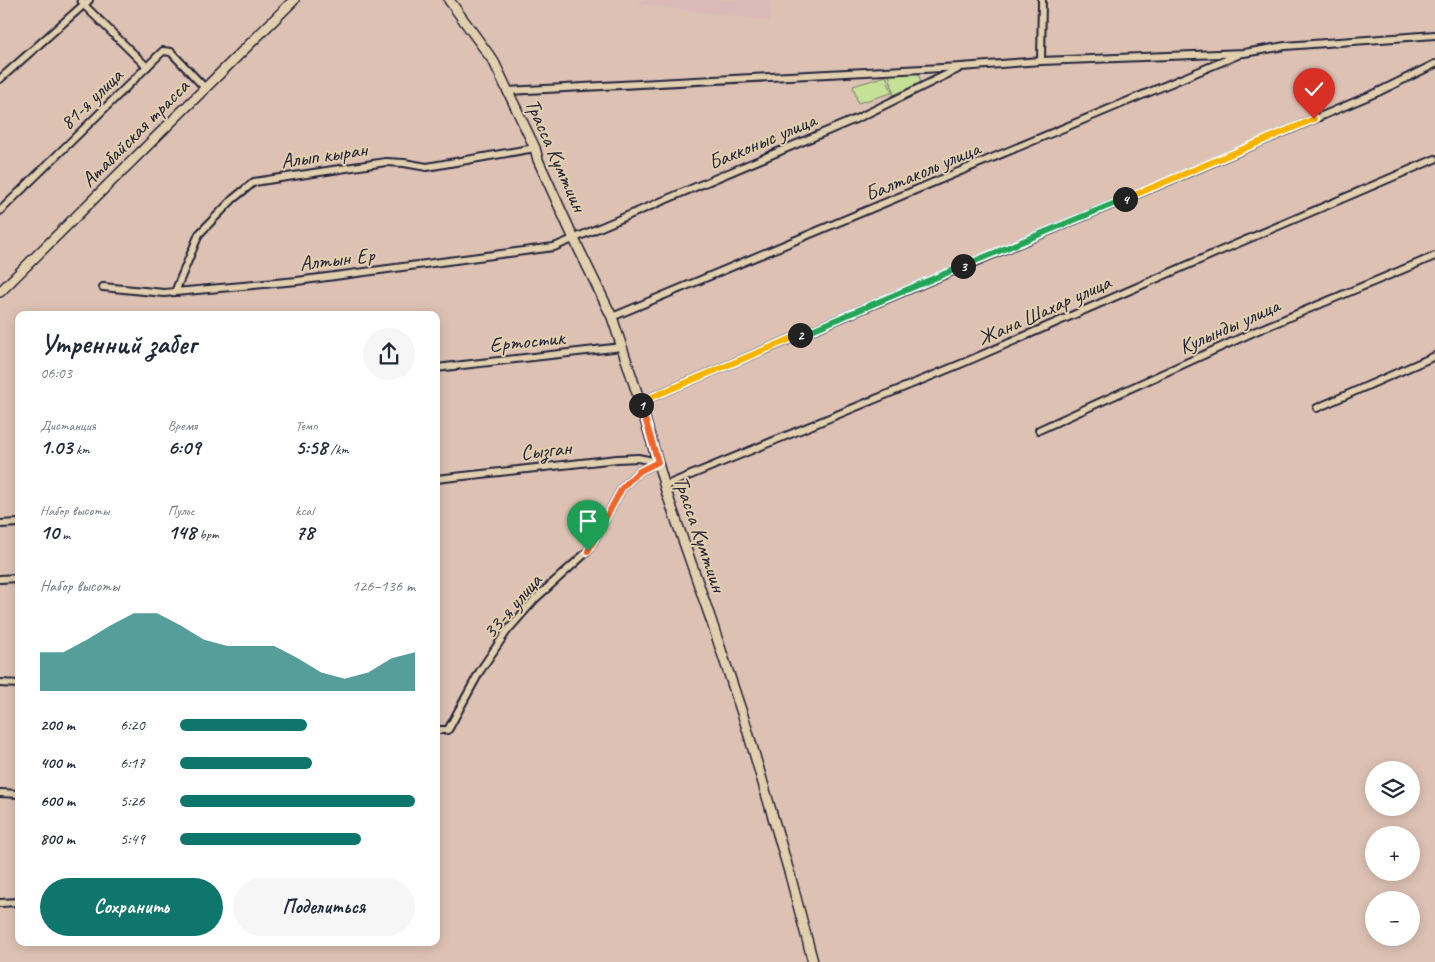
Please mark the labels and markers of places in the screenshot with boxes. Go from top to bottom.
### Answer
pin [1293,68,1335,119]
pin: 4 [1112,186,1138,212]
pin: 3 [950,254,976,278]
pin: 2 [788,322,812,348]
pin: 1 [628,392,654,418]
pin [567,500,609,551]

